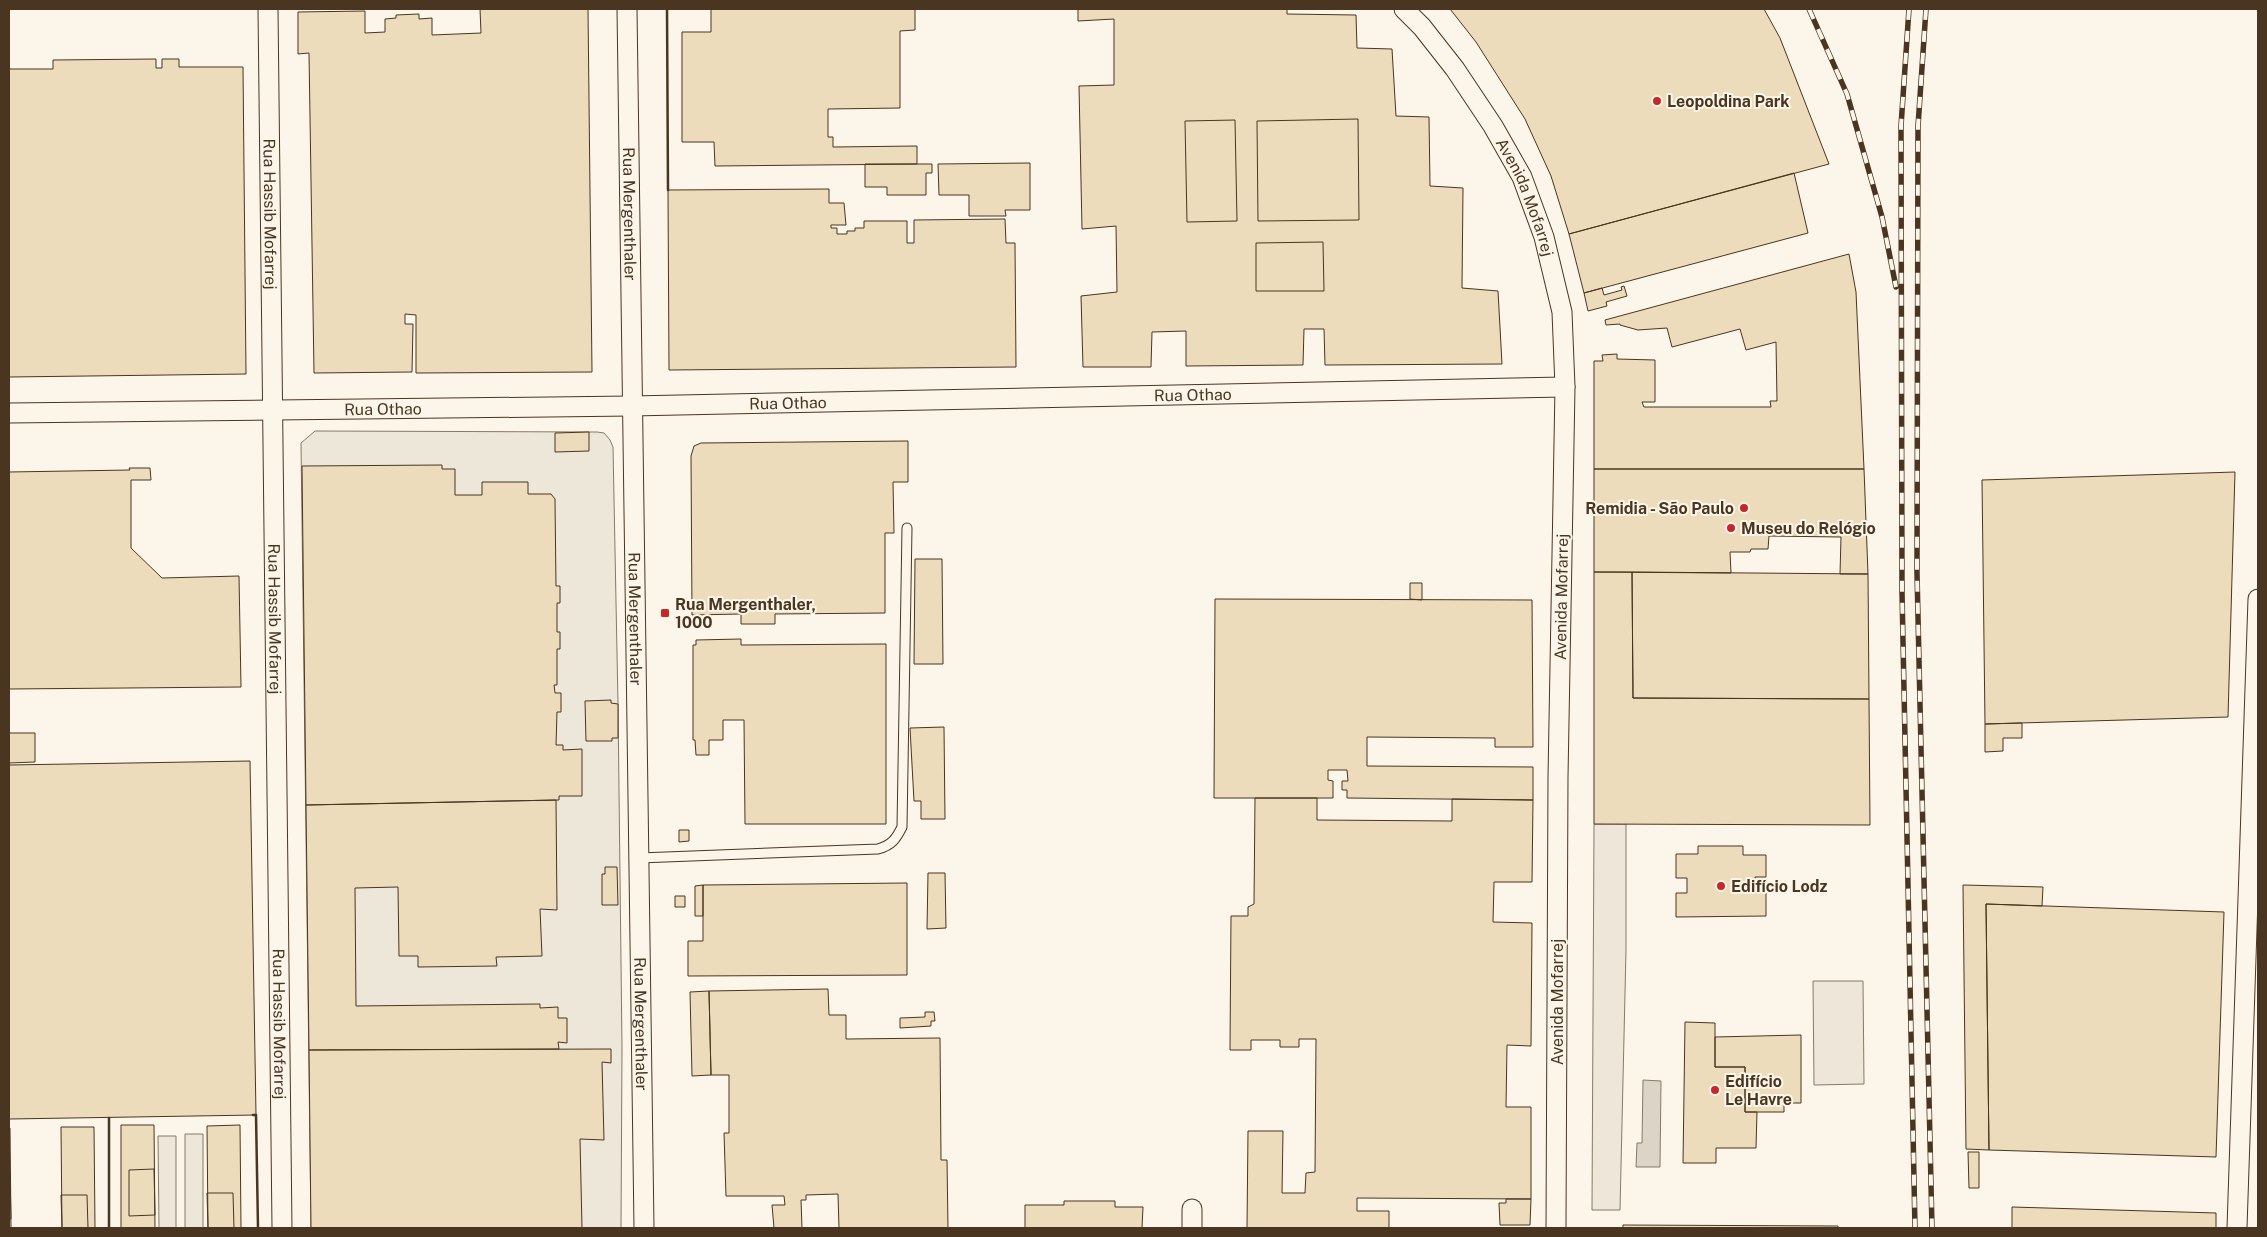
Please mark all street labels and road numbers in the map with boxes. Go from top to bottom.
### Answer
street label: Avenida Mofarrej [1492,135,1557,258]
street label: Rua Hassib Mofarrej [259,138,280,290]
street label: Rua Mergenthaler [619,147,640,281]
street label: Rua Othao [1154,385,1232,405]
street label: Rua Othao [749,393,827,414]
street label: Rua Othao [344,399,422,419]
street label: Avenida Mofarrej [1551,534,1572,660]
street label: Rua Hassib Mofarrej [264,543,285,695]
street label: Rua Mergenthaler [625,552,645,686]
street label: Avenida Mofarrej [1548,939,1567,1065]
street label: Rua Hassib Mofarrej [269,948,290,1100]
street label: Rua Mergenthaler [630,957,651,1091]

